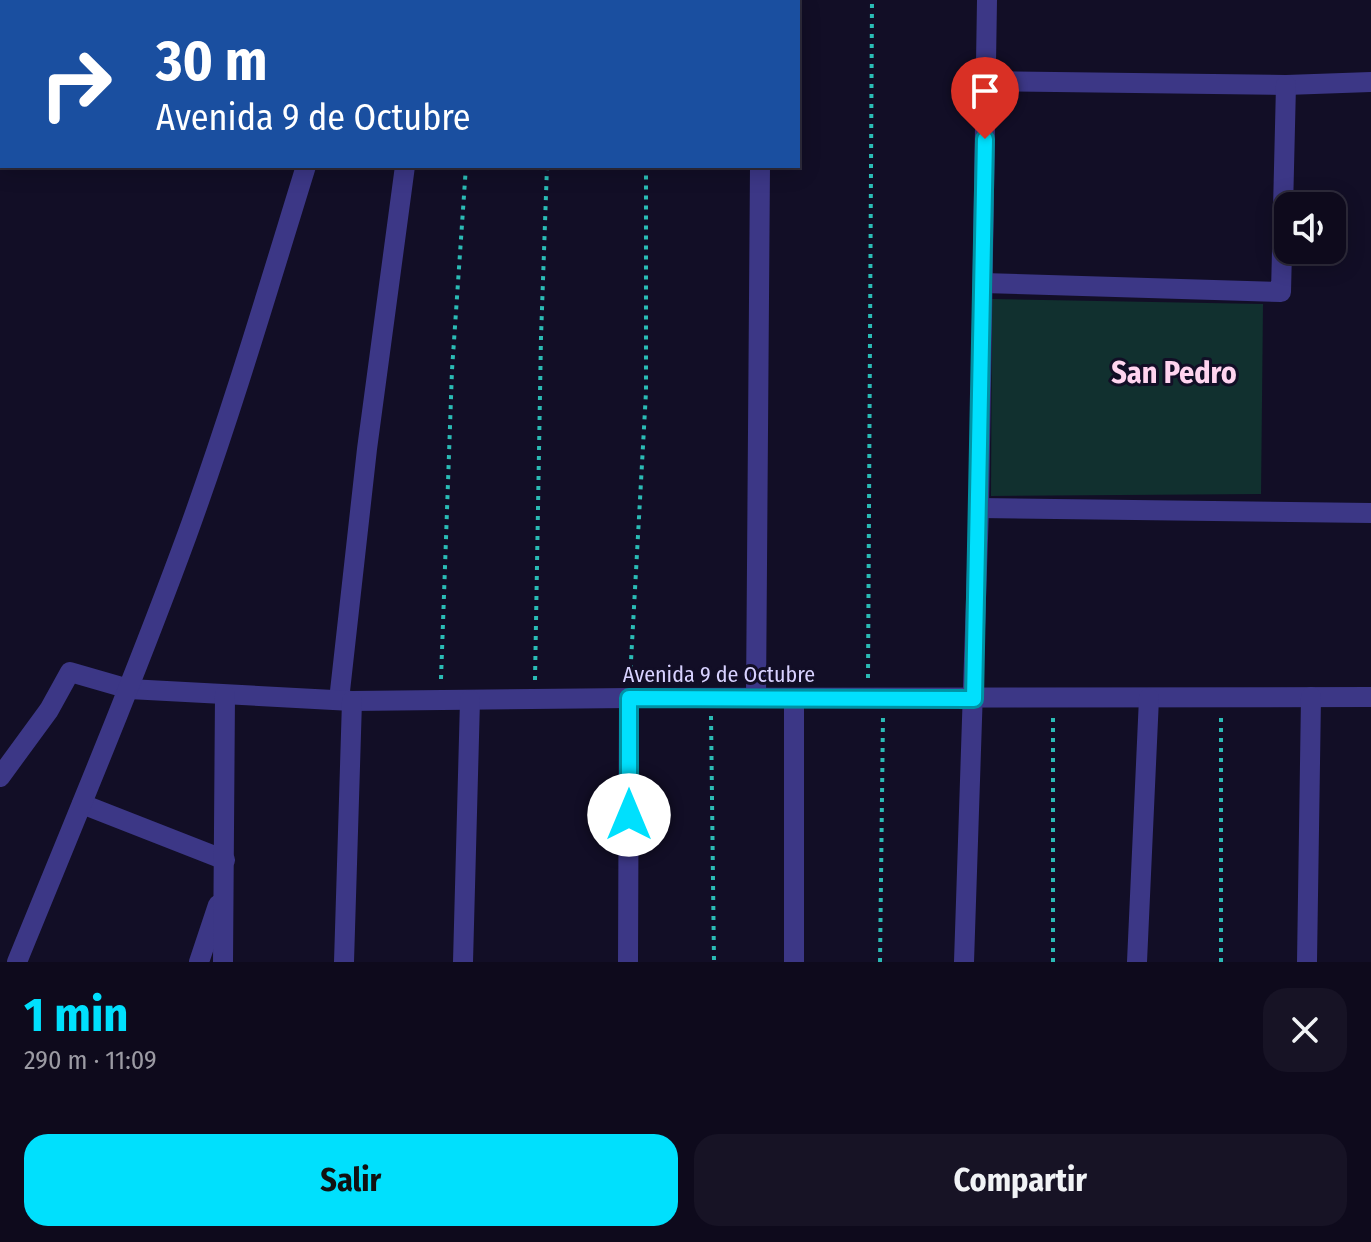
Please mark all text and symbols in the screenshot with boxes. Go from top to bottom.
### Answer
text: 30 m [156,28,267,95]
icon: right [24,32,128,136]
pin [951,57,1019,139]
icon: arrive [963,69,1007,113]
text: Avenida 9 de Octubre [156,96,471,140]
map controls [1274,192,1346,264]
button: sound [1274,192,1346,264]
district label: San Pedro [1111,355,1237,391]
street label: Avenida 9 de Octubre [623,661,815,688]
position arrow [587,773,671,857]
text: 1 min [24,986,129,1044]
button: close [1263,988,1347,1072]
text: 290 m · 11:09 [24,1045,157,1076]
button: Salir [24,1134,678,1226]
button: Compartir [694,1134,1347,1226]

